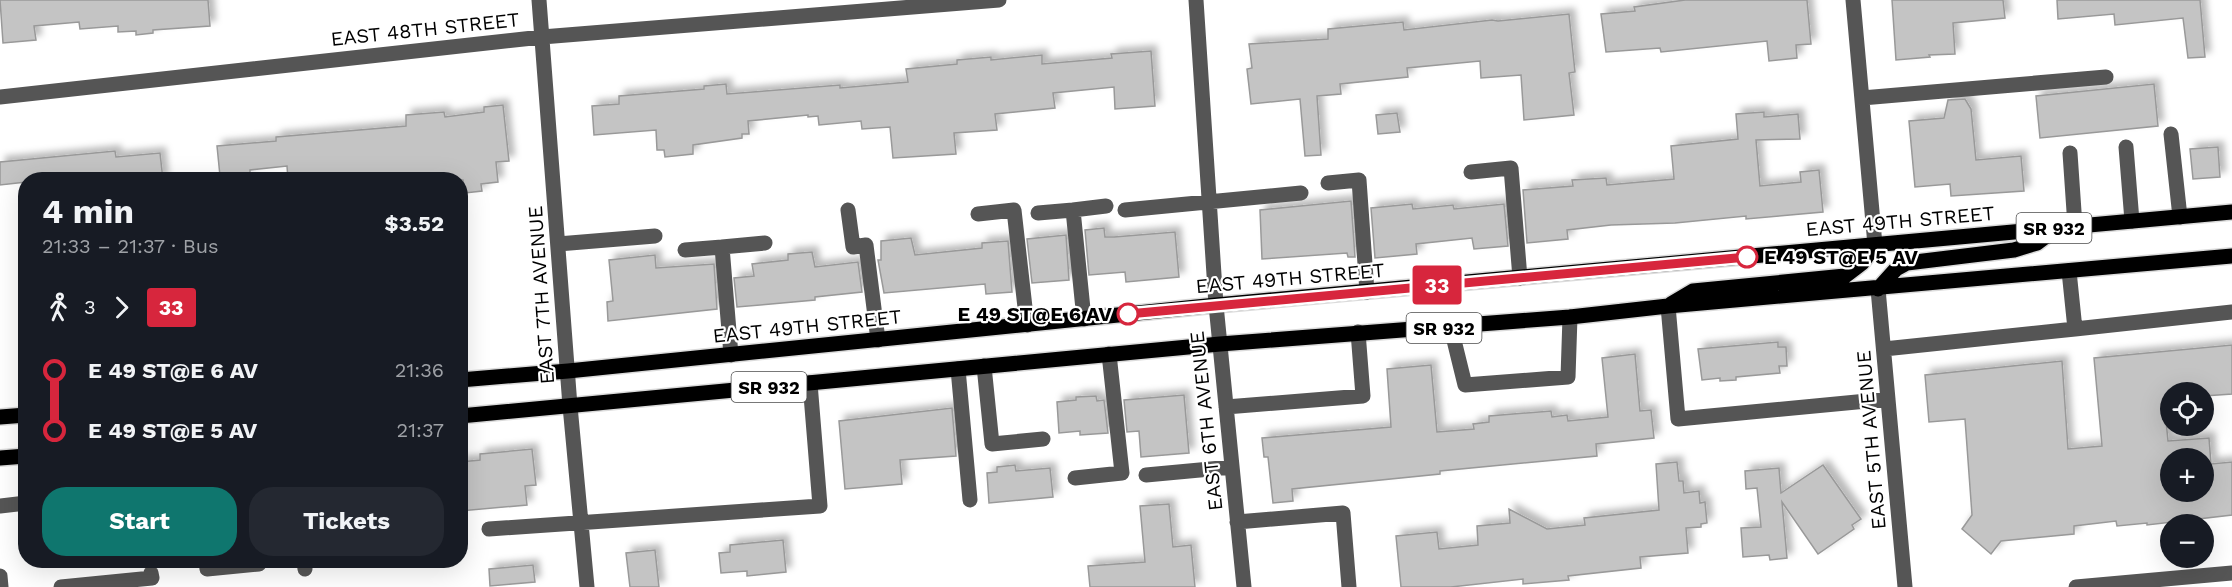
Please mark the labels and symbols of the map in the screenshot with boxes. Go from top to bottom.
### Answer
street label: EAST 48TH STREET [329,7,521,51]
street label: EAST 49TH STREET [1805,201,1995,241]
street label: EAST 7TH AVENUE [523,205,559,385]
road number: SR 932 [2016,213,2092,243]
place label: E 49 ST@E 5 AV [1764,245,1918,269]
marker: E 49 ST@E 5 AV [1736,246,1758,268]
street label: EAST 49TH STREET [1195,258,1385,298]
line badge: 33 [1410,266,1464,304]
place label: E 49 ST@E 6 AV [957,302,1112,326]
marker: E 49 ST@E 6 AV [1117,303,1139,325]
street label: EAST 49TH STREET [712,304,902,348]
road number: SR 932 [1406,313,1482,343]
street label: EAST 6TH AVENUE [1185,330,1227,512]
street label: EAST 5TH AVENUE [1851,349,1891,531]
road number: SR 932 [732,372,806,402]

